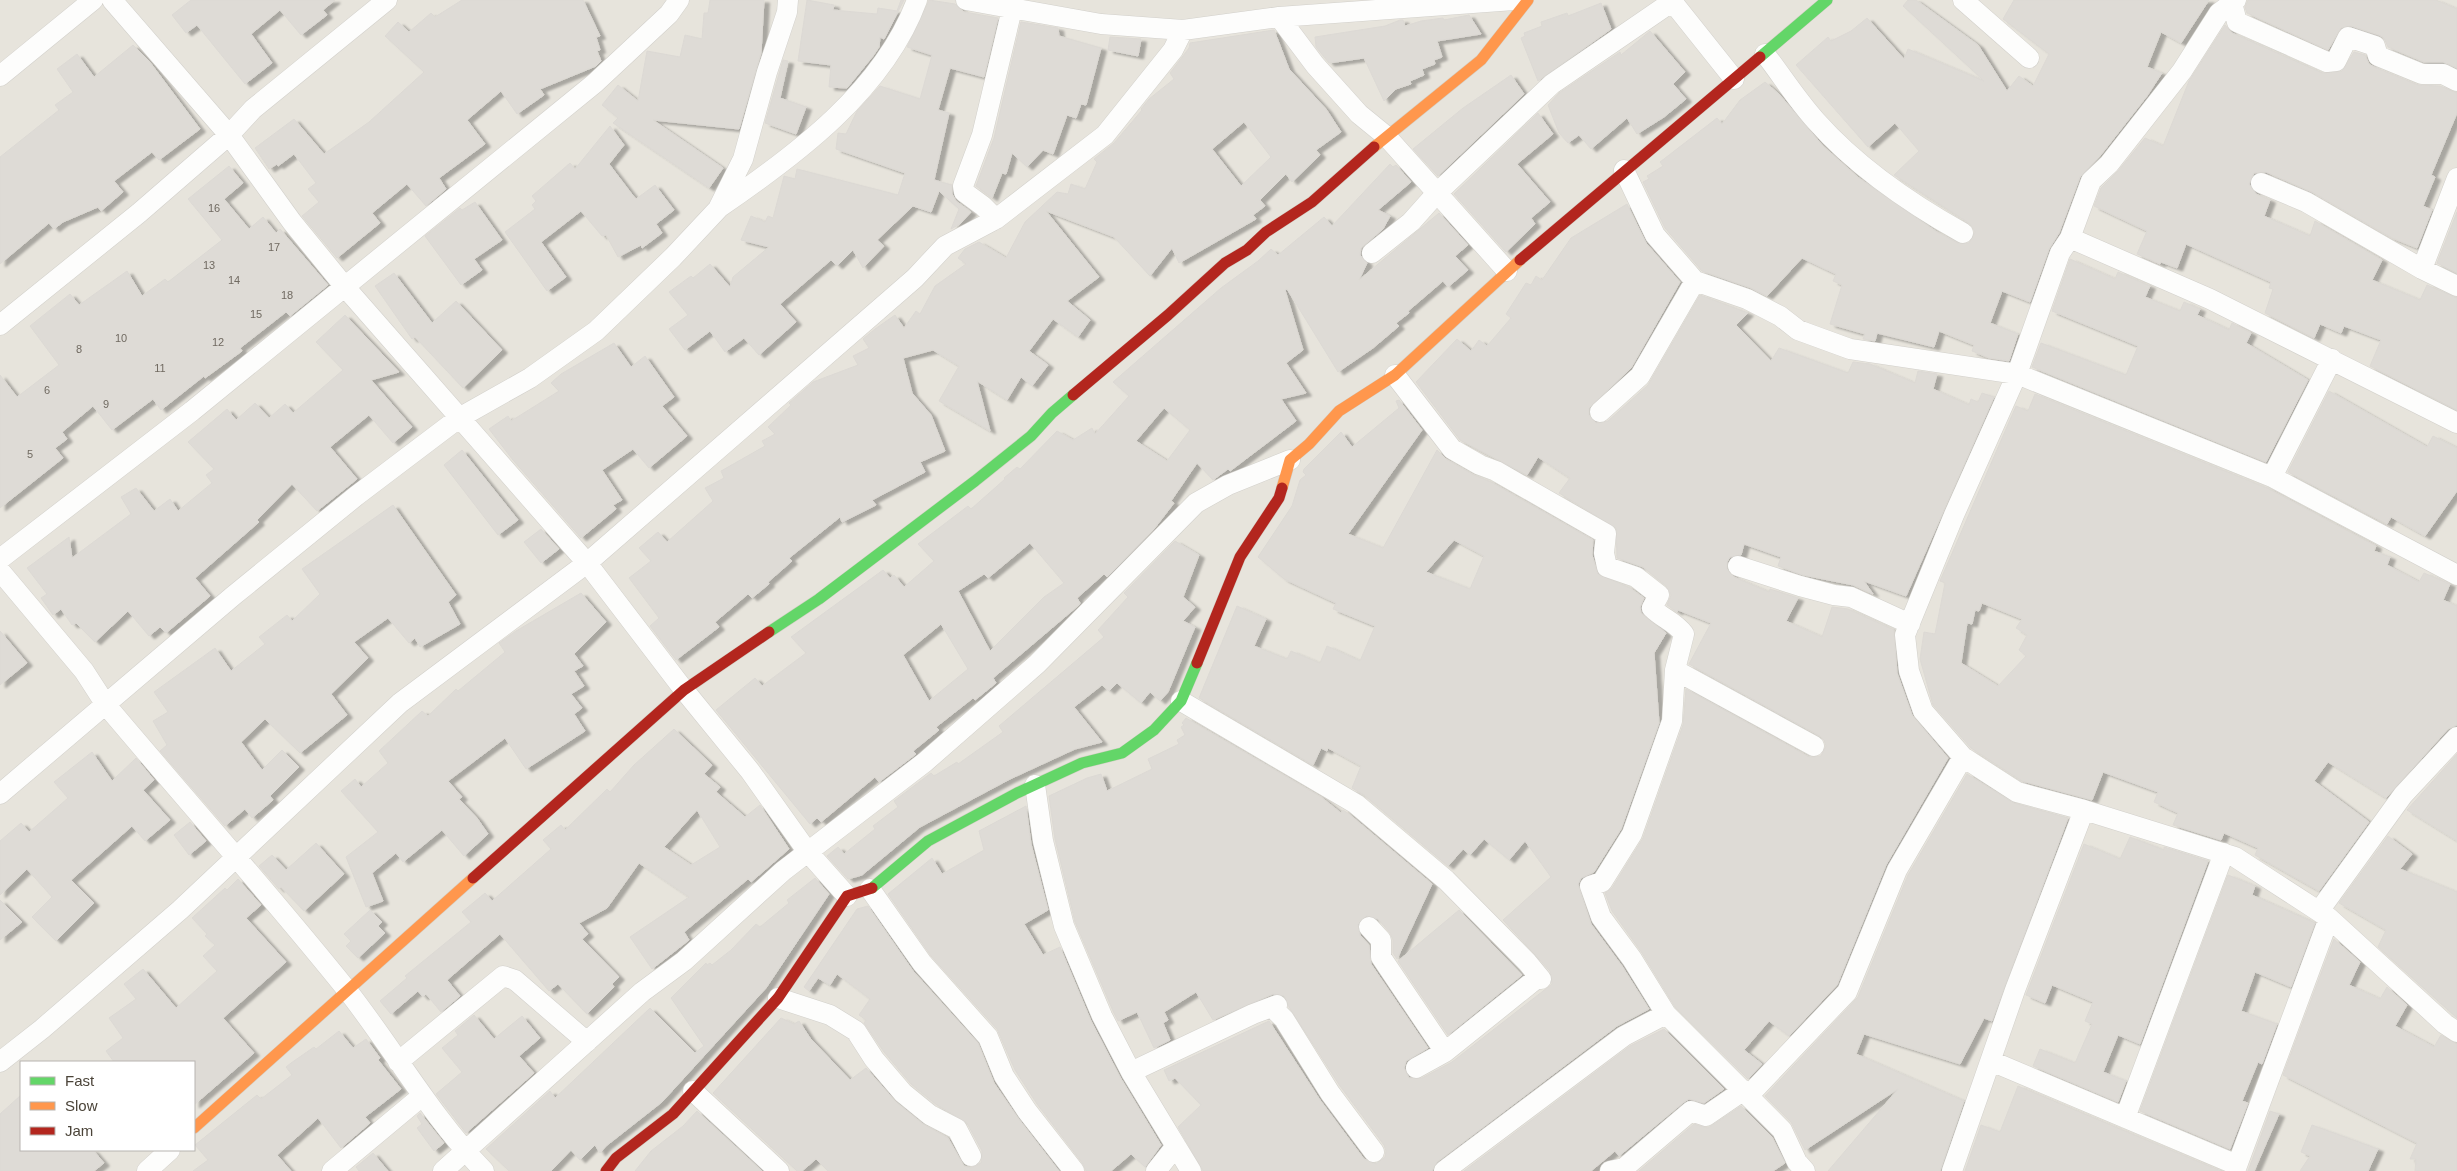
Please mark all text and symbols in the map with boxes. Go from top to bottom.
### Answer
house number: 16 [208,202,220,214]
house number: 17 [268,241,280,253]
house number: 13 [203,259,215,271]
house number: 14 [228,274,240,286]
house number: 18 [281,289,293,301]
house number: 15 [250,308,262,320]
house number: 10 [115,332,127,344]
house number: 12 [212,336,224,348]
house number: 8 [76,343,82,355]
house number: 11 [154,362,166,374]
house number: 6 [44,384,50,396]
house number: 9 [103,398,109,410]
house number: 5 [27,448,33,460]
legend [20,1061,195,1151]
text: Fast [65,1072,95,1089]
text: Slow [65,1097,98,1114]
text: Jam [65,1122,93,1139]

